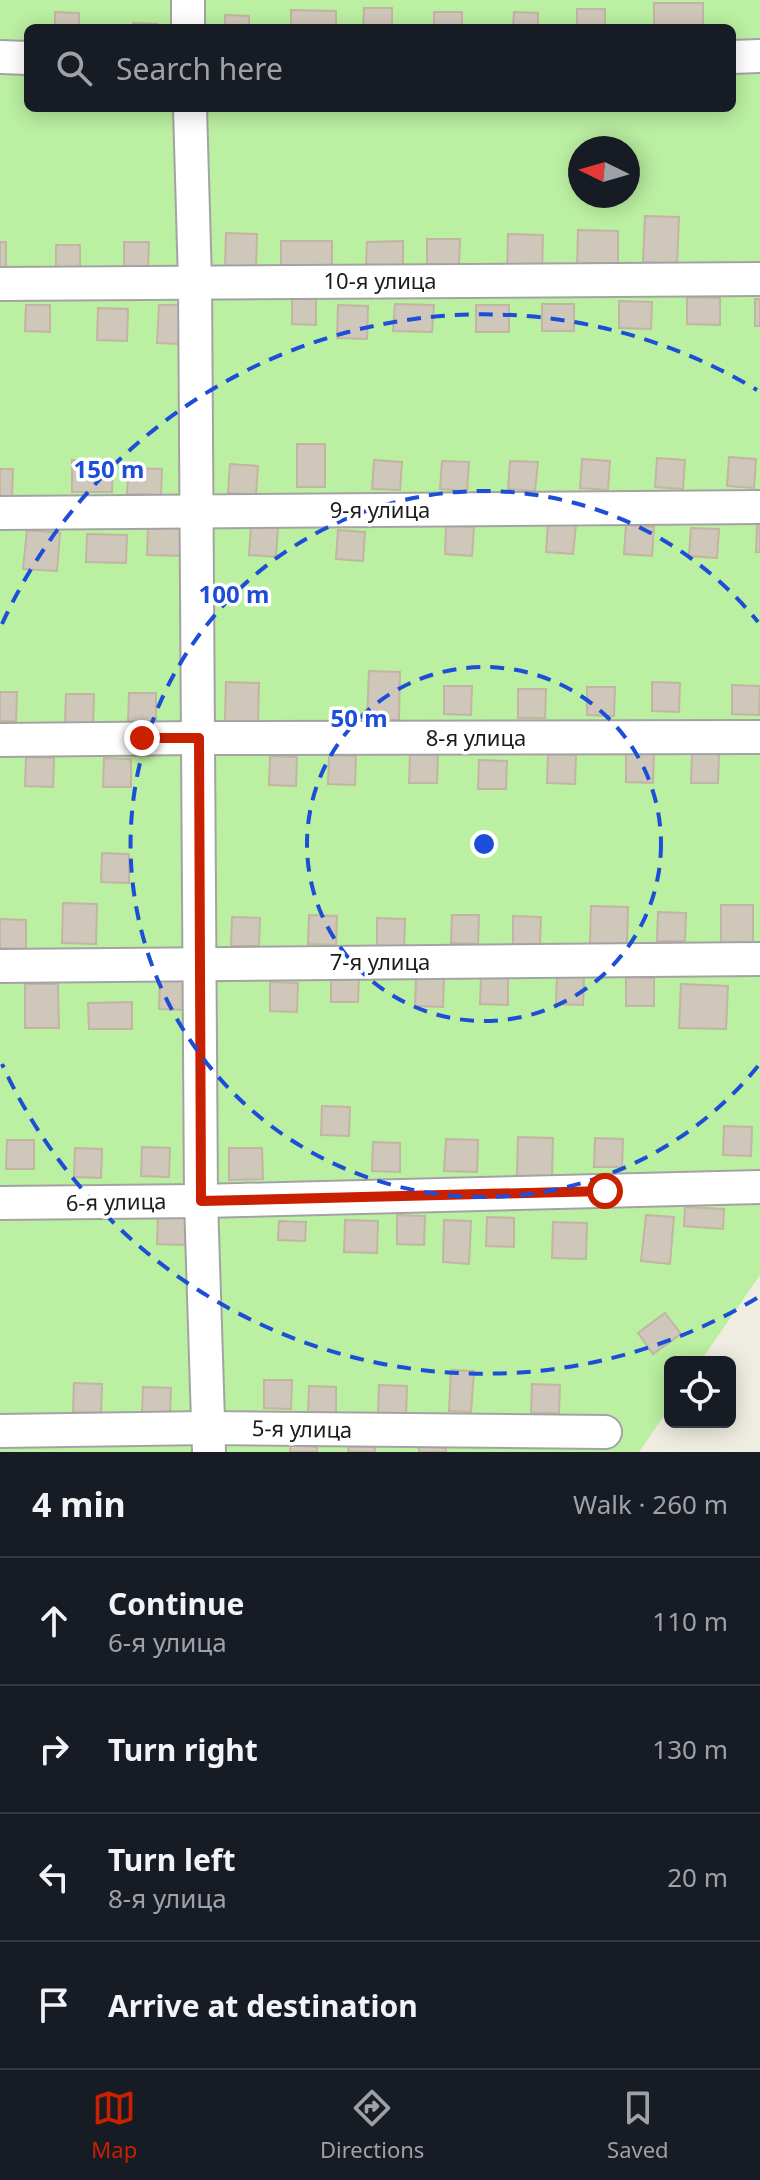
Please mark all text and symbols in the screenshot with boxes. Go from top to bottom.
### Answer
search box [24,24,736,112]
icon: search [52,46,96,90]
text: Search here [116,48,283,89]
north arrow [568,136,640,208]
street label: 10-я улица [323,265,437,295]
text: 150 m [74,452,144,485]
street label: 9-я улица [330,494,430,524]
text: 100 m [199,577,269,610]
text: 50 m [330,701,388,734]
route end [124,720,160,756]
street label: 8-я улица [426,722,526,752]
centre of rings [470,830,498,858]
street label: 7-я улица [330,946,430,976]
route start [587,1173,623,1209]
street label: 6-я улица [66,1185,166,1217]
map controls [664,1356,736,1428]
button: locate [664,1356,736,1428]
street label: 5-я улица [252,1412,352,1444]
text: 4 min [32,1481,126,1527]
text: Walk · 260 m [573,1486,728,1522]
text: Continue [108,1583,244,1624]
icon: ahead [32,1599,76,1643]
text: 110 m [652,1603,728,1639]
text: 6-я улица [108,1624,227,1660]
icon: right [32,1727,76,1771]
text: Turn right [108,1729,258,1770]
text: 130 m [652,1731,728,1767]
text: Turn left [108,1839,236,1880]
icon: left [32,1855,76,1899]
text: 20 m [667,1859,728,1895]
text: 8-я улица [108,1880,227,1916]
icon: arrive [32,1983,76,2027]
text: Arrive at destination [108,1985,418,2026]
tab: Map [91,2086,137,2164]
tab: Directions [320,2086,424,2164]
tab: Saved [607,2086,669,2164]

